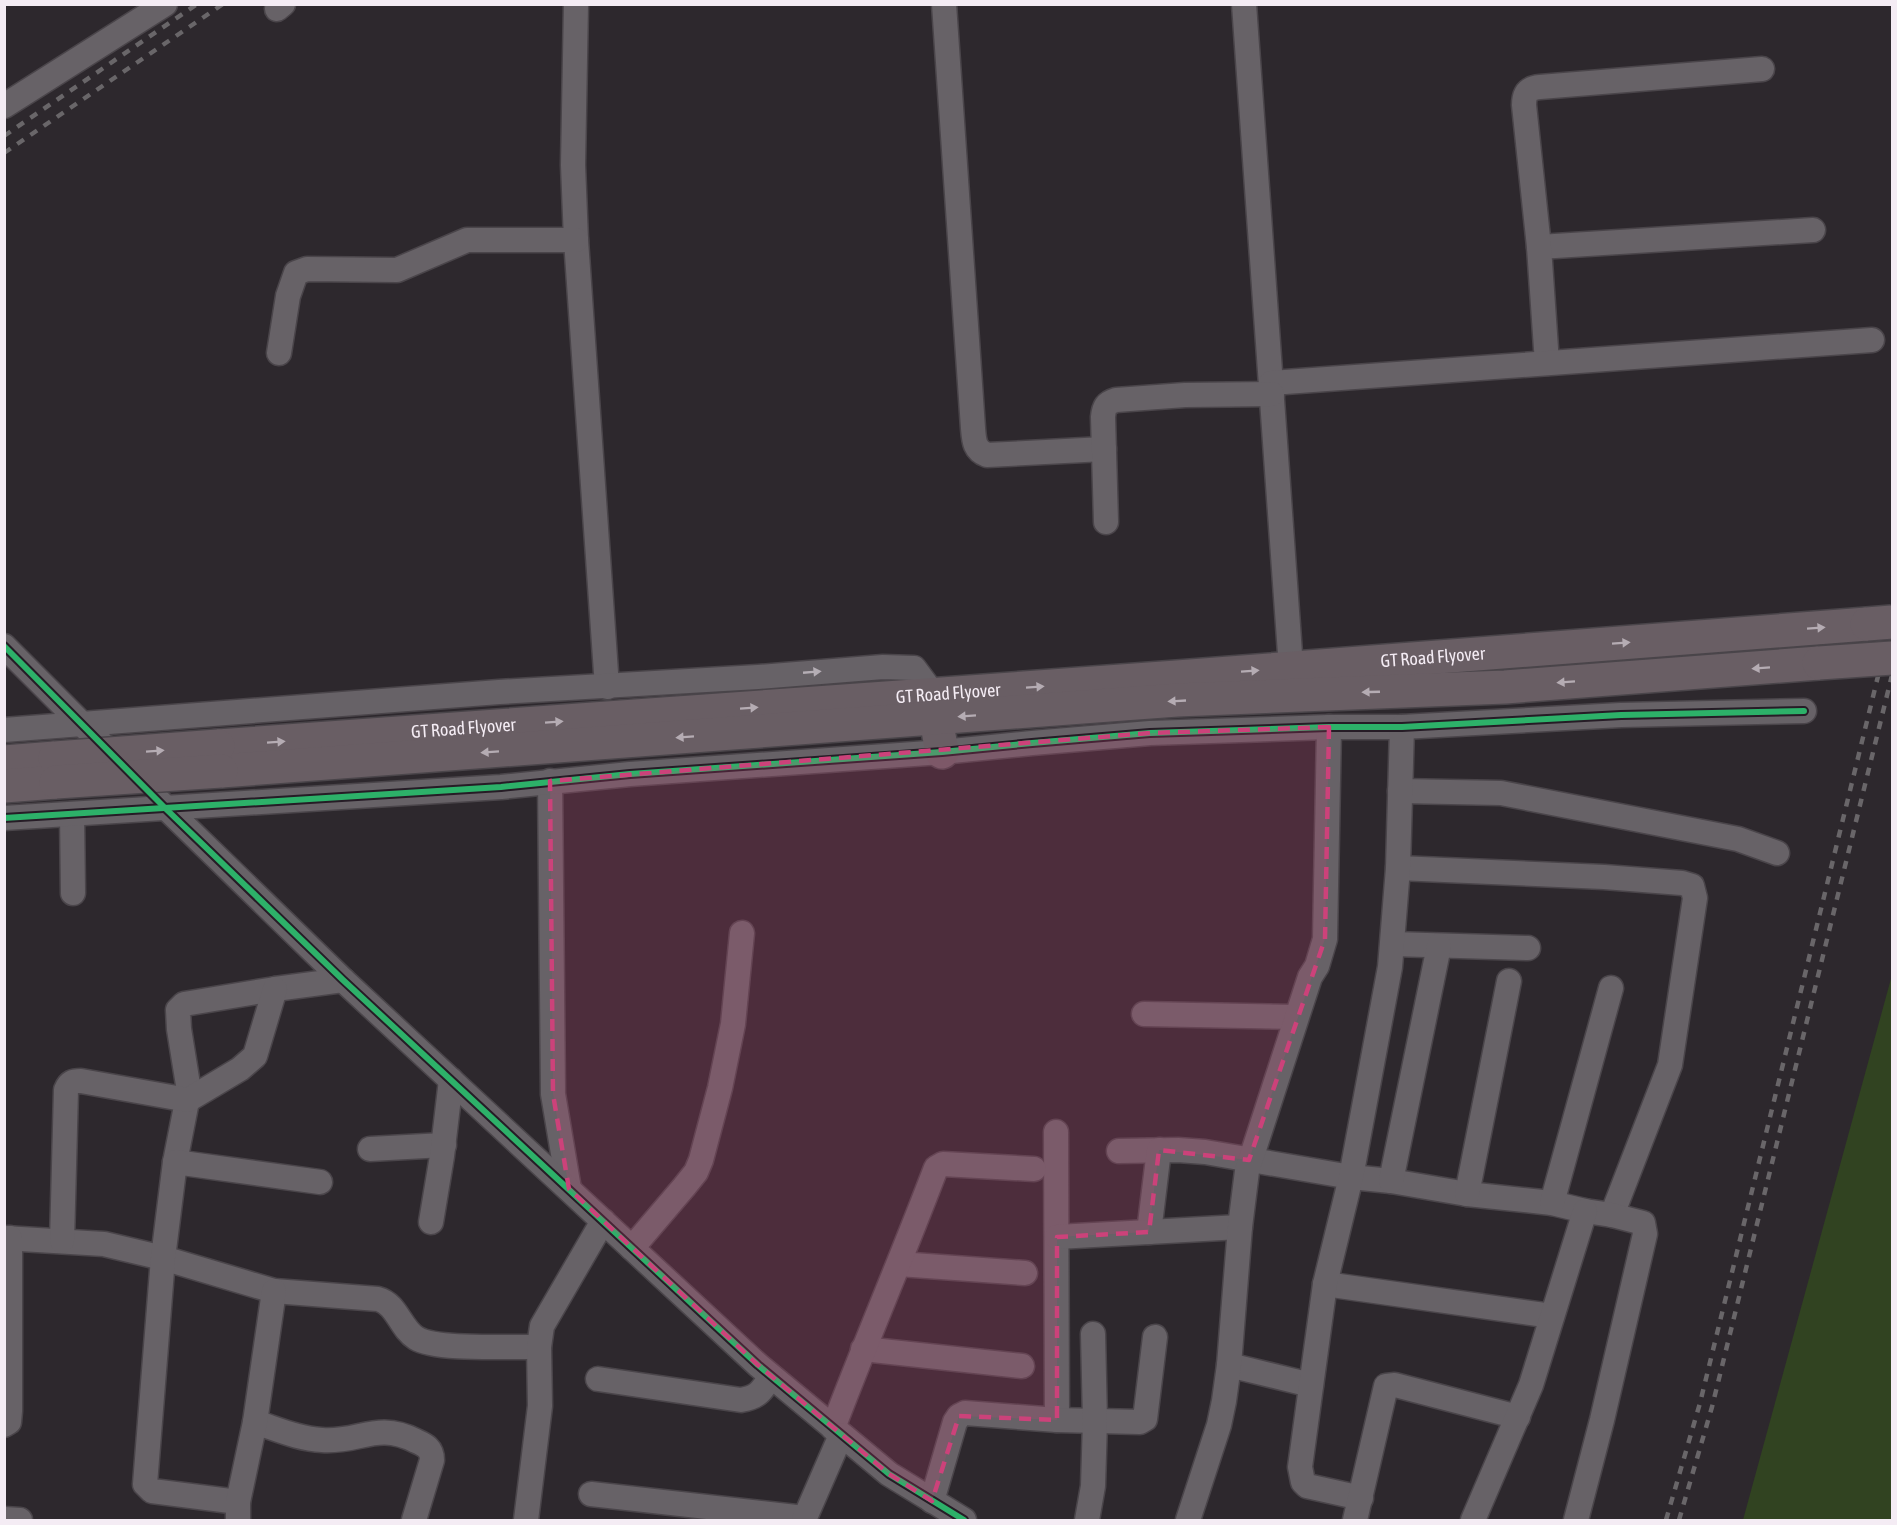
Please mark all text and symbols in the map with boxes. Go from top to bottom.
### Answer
one-way arrow [1806,623,1825,632]
one-way arrow [1612,638,1631,647]
street label: GT Road Flyover [1380,642,1487,671]
one-way arrow [1751,663,1770,672]
one-way arrow [1241,667,1260,676]
one-way arrow [802,668,821,677]
one-way arrow [1557,677,1576,687]
street label: GT Road Flyover [895,679,1002,707]
one-way arrow [1025,683,1044,692]
one-way arrow [1362,688,1381,697]
one-way arrow [1167,696,1186,705]
one-way arrow [739,703,758,713]
one-way arrow [958,711,977,721]
street label: GT Road Flyover [410,714,517,742]
one-way arrow [545,717,564,727]
one-way arrow [675,733,694,742]
one-way arrow [267,737,286,747]
one-way arrow [145,746,164,756]
one-way arrow [481,747,500,756]

